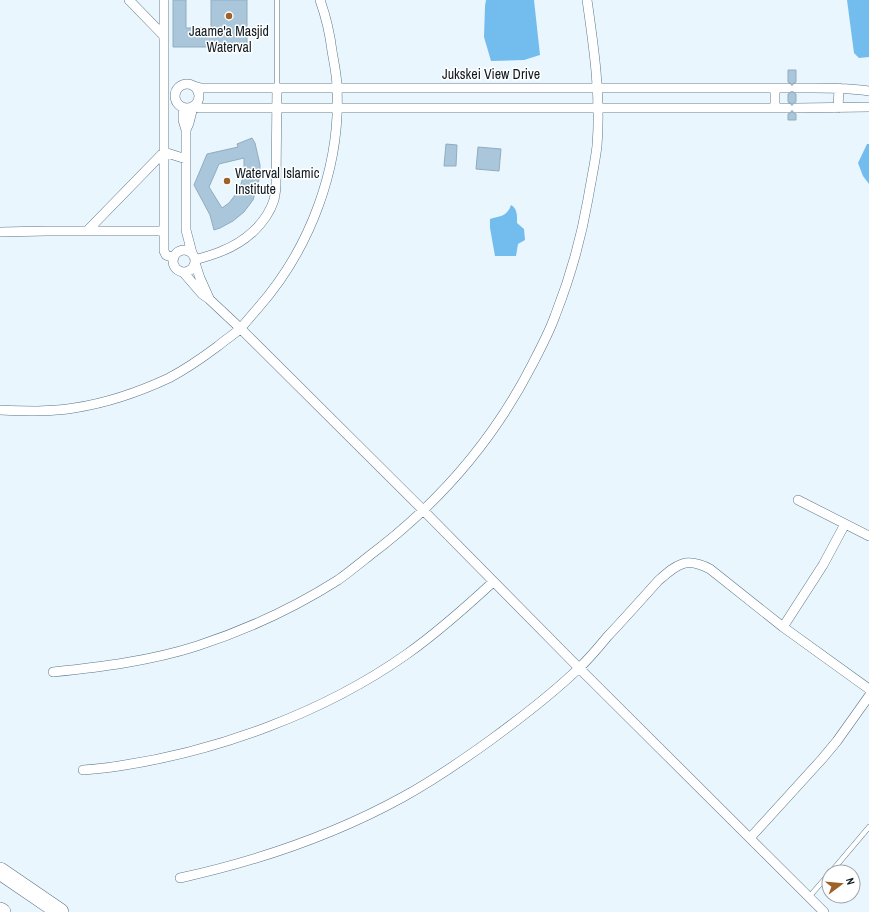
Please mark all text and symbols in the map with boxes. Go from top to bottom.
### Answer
marker: Jaame'a Masjid Waterval [224,11,234,21]
place label: Jaame'a Masjid Waterval [189,22,269,56]
street label: Jukskei View Drive [442,65,540,83]
place label: Waterval Islamic Institute [235,164,320,198]
marker: Waterval Islamic Institute [222,176,232,186]
north arrow [821,864,861,904]
text: N [843,876,858,886]

